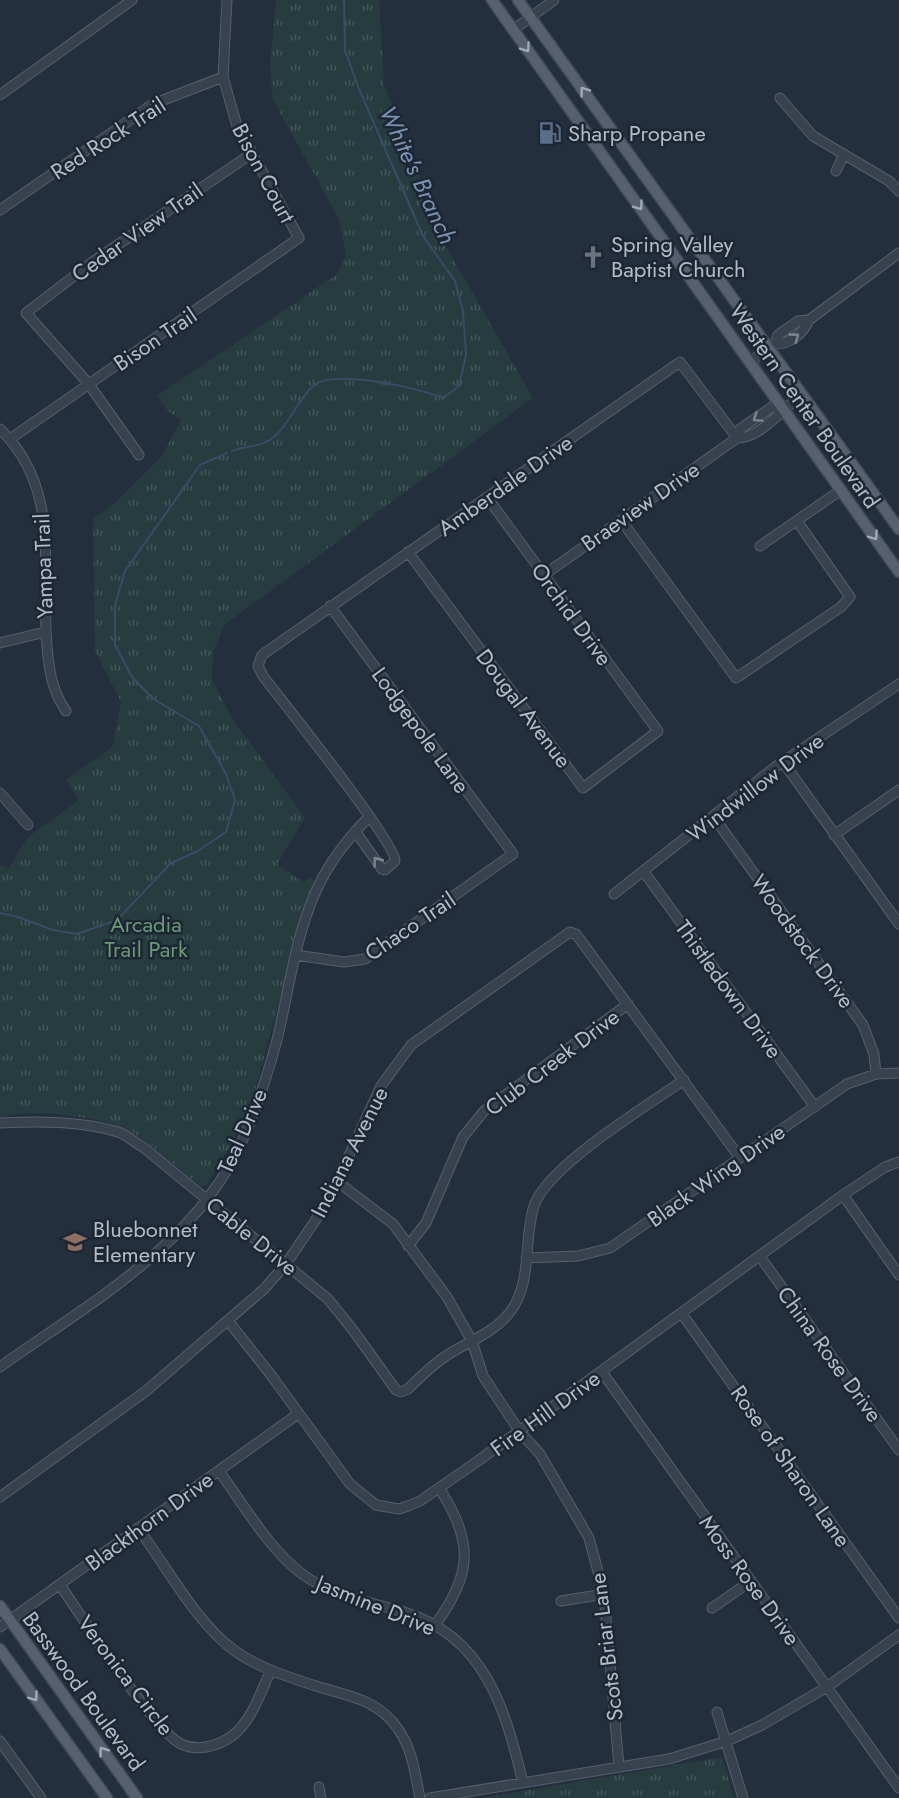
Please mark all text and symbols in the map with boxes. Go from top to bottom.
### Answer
one-way arrow [519,41,530,52]
one-way arrow [580,87,591,98]
street label: Red Rock Trail [44,89,172,187]
water label: White's Branch [371,100,465,250]
place label: Sharp Propane [568,117,706,149]
street label: Bison Court [224,118,304,229]
fuel station icon: Sharp Propane [537,120,563,146]
street label: Cedar View Trail [65,175,209,289]
one-way arrow [632,200,643,211]
place label: Spring Valley Baptist Church [611,228,746,285]
church icon: Spring Valley Baptist Church [580,244,606,270]
street label: Western Center Boulevard [722,297,888,515]
street label: Bison Trail [107,299,203,379]
one-way arrow [789,333,800,344]
one-way arrow [752,410,763,421]
street label: Amberdale Drive [431,427,579,543]
street label: Braeview Drive [574,453,706,559]
street label: Yampa Trail [25,513,61,619]
one-way arrow [867,530,878,541]
street label: Orchid Drive [524,556,620,672]
street label: Dougal Avenue [469,642,579,774]
street label: Lodgepole Lane [364,660,478,800]
street label: Windwillow Drive [680,725,830,849]
one-way arrow [373,856,384,867]
street label: Woodstock Drive [743,867,863,1015]
street label: Chaco Trail [358,884,462,968]
park label: Arcadia Trail Park [104,908,188,965]
street label: Thistledown Drive [668,913,790,1065]
street label: Club Creek Drive [478,1001,626,1123]
street label: Indiana Avenue [302,1081,396,1223]
street label: Teal Drive [209,1083,275,1179]
street label: Black Wing Drive [641,1115,791,1235]
street label: Cable Drive [199,1189,305,1283]
place label: Bluebonnet Elementary [93,1213,198,1270]
school or university icon: Bluebonnet Elementary [62,1229,88,1255]
street label: China Rose Drive [770,1279,890,1429]
street label: Fire Hill Drive [483,1362,607,1464]
street label: Rose of Sharon Lane [723,1379,859,1553]
street label: Blackthorn Drive [78,1464,220,1578]
street label: Moss Rose Drive [692,1508,808,1652]
street label: Jasmine Drive [309,1565,440,1643]
street label: Scots Briar Lane [581,1571,631,1723]
street label: Basswood Boulevard [15,1605,153,1777]
street label: Veronica Circle [70,1608,182,1742]
one-way arrow [27,1690,38,1701]
one-way arrow [99,1746,110,1757]

